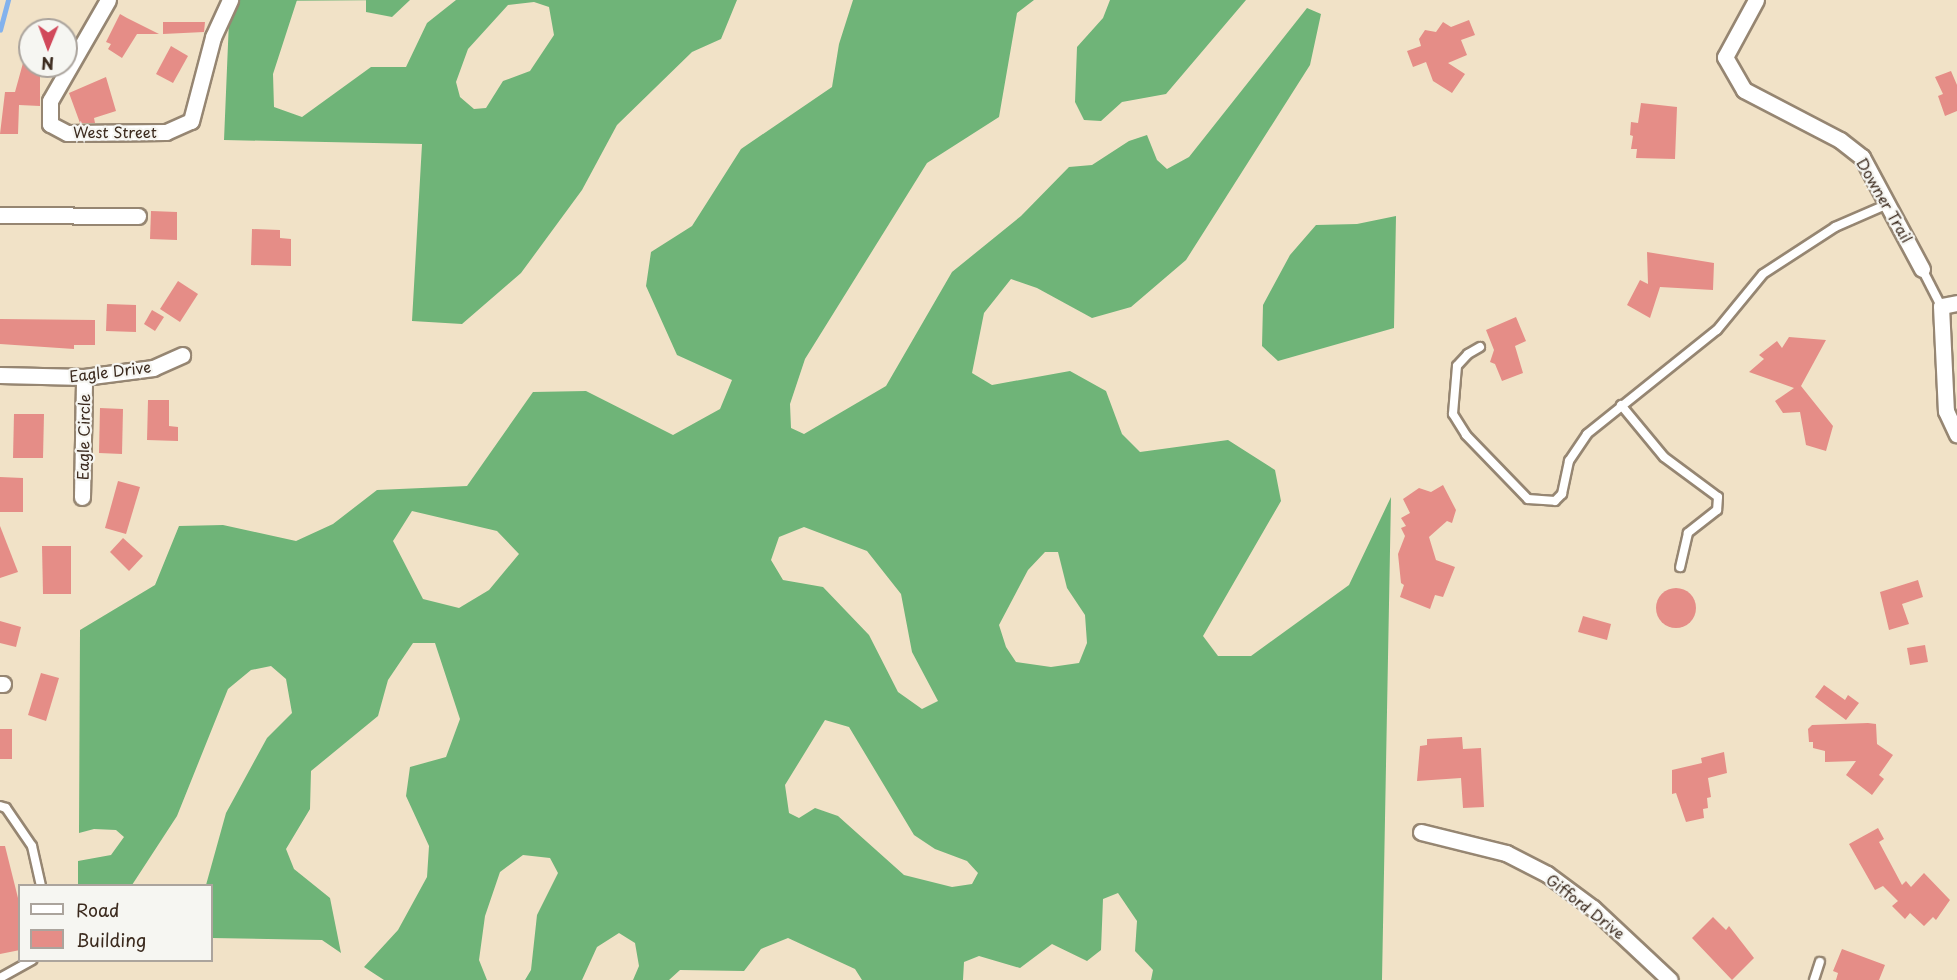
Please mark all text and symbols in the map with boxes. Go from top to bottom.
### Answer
north arrow [18,18,78,78]
text: N [41,52,54,76]
street label: West Street [73,123,157,141]
street label: Downer Trail [1853,154,1917,246]
street label: Eagle Drive [68,357,152,385]
street label: Eagle Circle [73,393,93,481]
street label: Gifford Drive [1543,870,1629,942]
legend [18,884,213,962]
text: Road [76,896,120,923]
text: Building [76,926,146,953]

